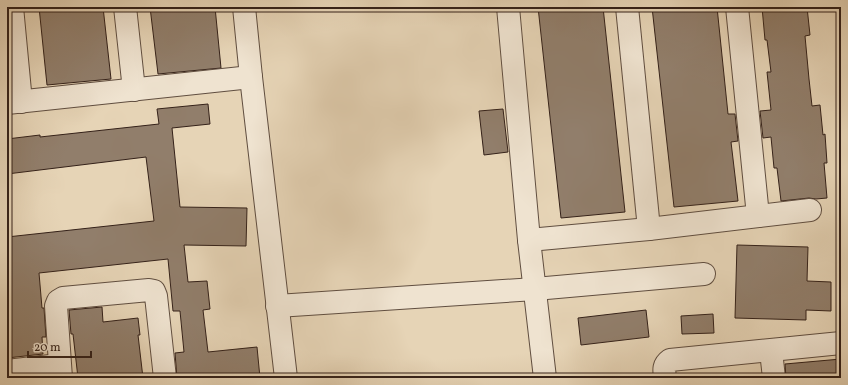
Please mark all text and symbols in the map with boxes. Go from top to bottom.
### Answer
scale bar [28,333,91,359]
text: 20 m [34,340,61,356]

